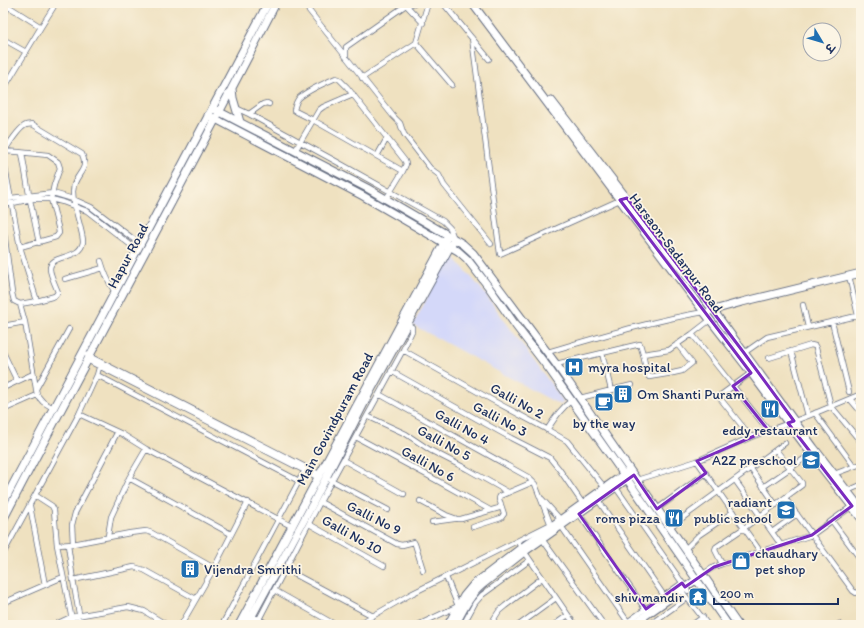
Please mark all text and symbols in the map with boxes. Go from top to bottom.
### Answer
north arrow [802,22,842,62]
text: उ [821,40,837,56]
street label: Harsaon-Sadarpur Road [626,190,727,316]
street label: Hapur Road [104,220,152,291]
street label: Main Govindpuram Road [293,349,377,488]
hospital icon: myra hospital [563,356,585,378]
place label: myra hospital [588,359,671,376]
street label: Galli No 2 [487,379,547,423]
building icon: Om Shanti Puram [612,383,634,405]
place label: Om Shanti Puram [637,386,745,403]
cafe icon: by the way [593,391,615,413]
street label: Galli No 3 [470,398,530,441]
restaurant icon: eddy restaurant [759,398,781,420]
street label: Galli No 4 [432,405,493,449]
place label: by the way [573,415,636,432]
street label: Galli No 5 [414,421,474,465]
place label: eddy restaurant [722,422,818,439]
street label: Galli No 6 [398,442,458,486]
school or university icon: A2Z preschool [800,449,822,471]
place label: A2Z preschool [712,452,797,469]
place label: radiant public school [694,494,772,527]
street label: Galli No 9 [344,497,404,539]
school or university icon: radiant public school [775,499,797,521]
restaurant icon: roms pizza [663,507,685,529]
place label: roms pizza [595,510,661,527]
street label: Galli No 10 [319,511,385,559]
place label: chaudhary pet shop [755,545,818,578]
shop icon: chaudhary pet shop [730,550,752,572]
building icon: Vijendra Smrithi [179,558,201,580]
place label: Vijendra Smrithi [204,561,301,578]
scale bar [714,580,838,606]
temple icon: shiv mandir [687,586,709,608]
text: 200 m [720,587,754,601]
place label: shiv mandir [615,589,684,606]

